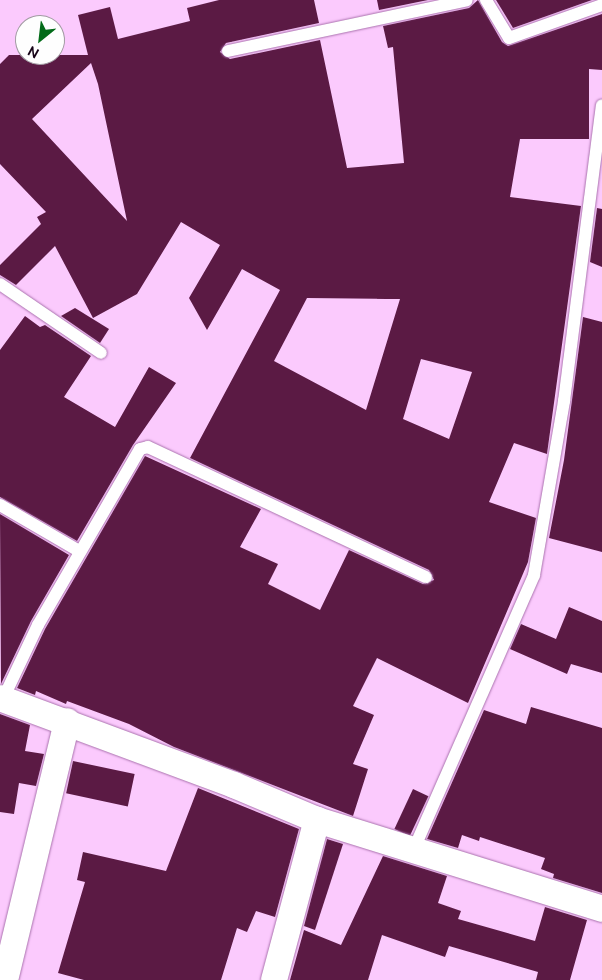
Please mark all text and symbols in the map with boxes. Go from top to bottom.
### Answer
north arrow [15,15,65,65]
text: N [25,43,42,62]

